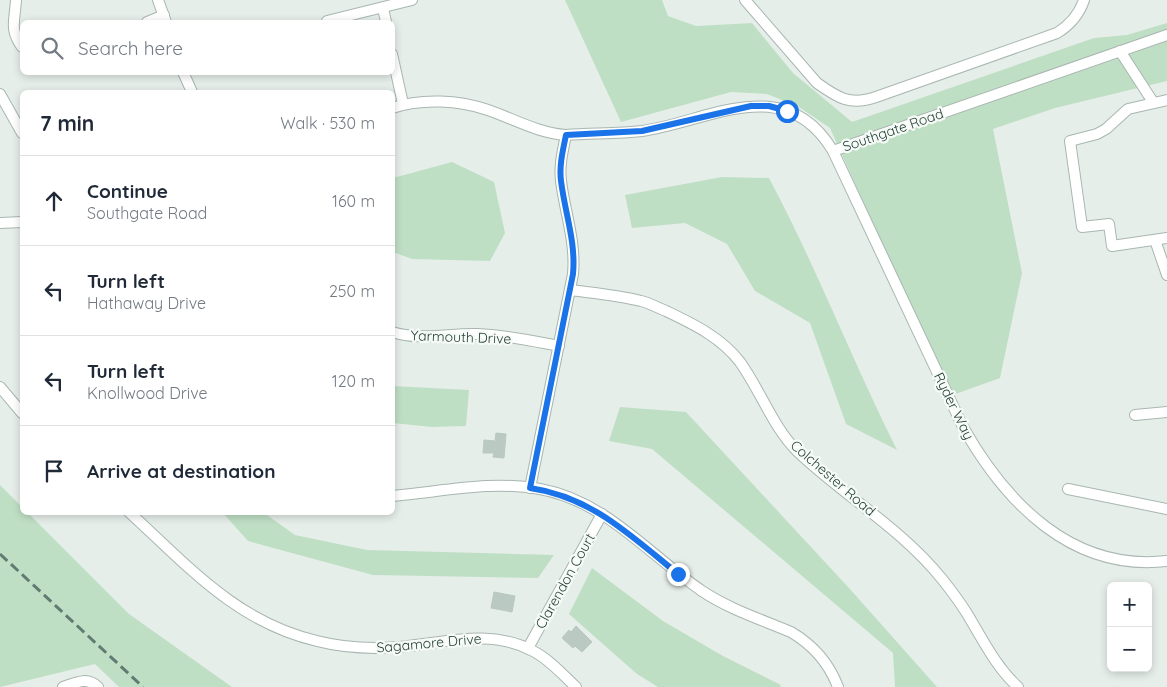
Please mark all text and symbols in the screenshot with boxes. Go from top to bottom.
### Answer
search box [20,20,395,75]
icon: search [38,34,66,62]
text: Search here [78,36,183,60]
route start [776,100,799,123]
street label: Southgate Road [840,104,946,156]
text: 7 min [40,110,94,136]
text: Walk · 530 m [280,113,375,133]
text: Continue [87,179,168,203]
icon: ahead [40,187,68,215]
text: 160 m [332,191,375,211]
text: Southgate Road [87,203,207,223]
text: Turn left [87,269,165,293]
icon: left [40,277,68,305]
text: 250 m [329,281,375,301]
text: Hathaway Drive [87,293,206,313]
street label: Yarmouth Drive [410,326,512,348]
text: Turn left [87,359,165,383]
icon: left [40,367,68,395]
street label: Ryder Way [930,369,978,443]
text: 120 m [332,371,375,391]
text: Knollwood Drive [87,383,208,403]
street label: Colchester Road [787,436,879,520]
icon: arrive [40,457,68,485]
text: Arrive at destination [87,459,276,483]
street label: Clarendon Court [531,530,599,632]
route end [667,563,690,586]
map controls [1107,582,1152,672]
button: + [1107,582,1152,627]
button: − [1107,627,1152,672]
street label: Sagamore Drive [376,629,482,657]

